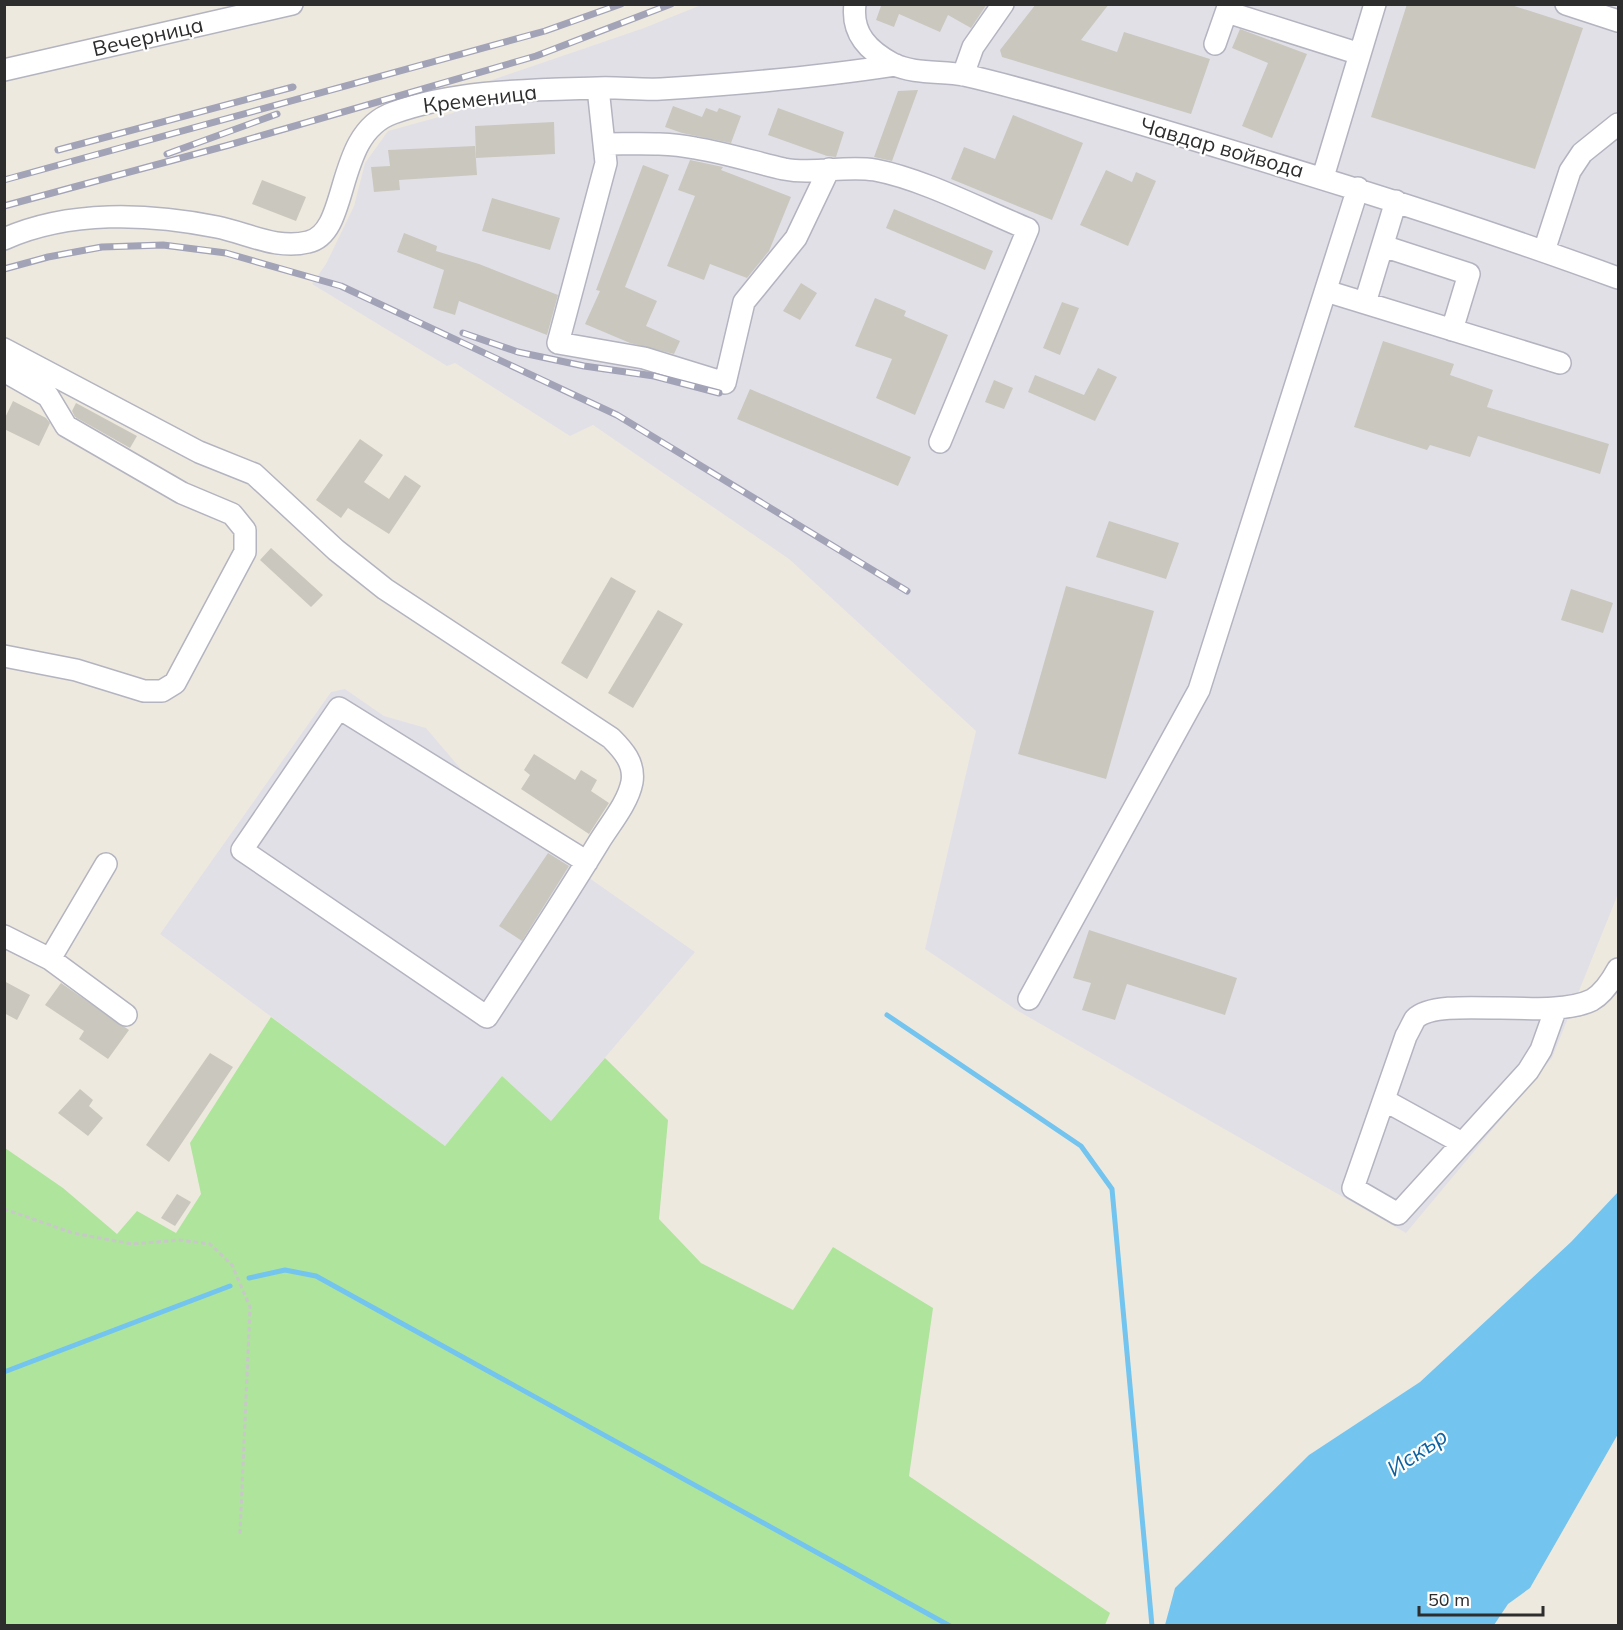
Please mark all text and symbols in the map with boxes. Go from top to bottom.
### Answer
street label: Вечерница [90,11,206,61]
street label: Кременица [421,78,538,118]
street label: Чавдар войвода [1137,111,1307,183]
water label: Искър [1382,1422,1452,1482]
scale bar [1419,1579,1544,1617]
text: 50 m [1428,1588,1470,1611]

